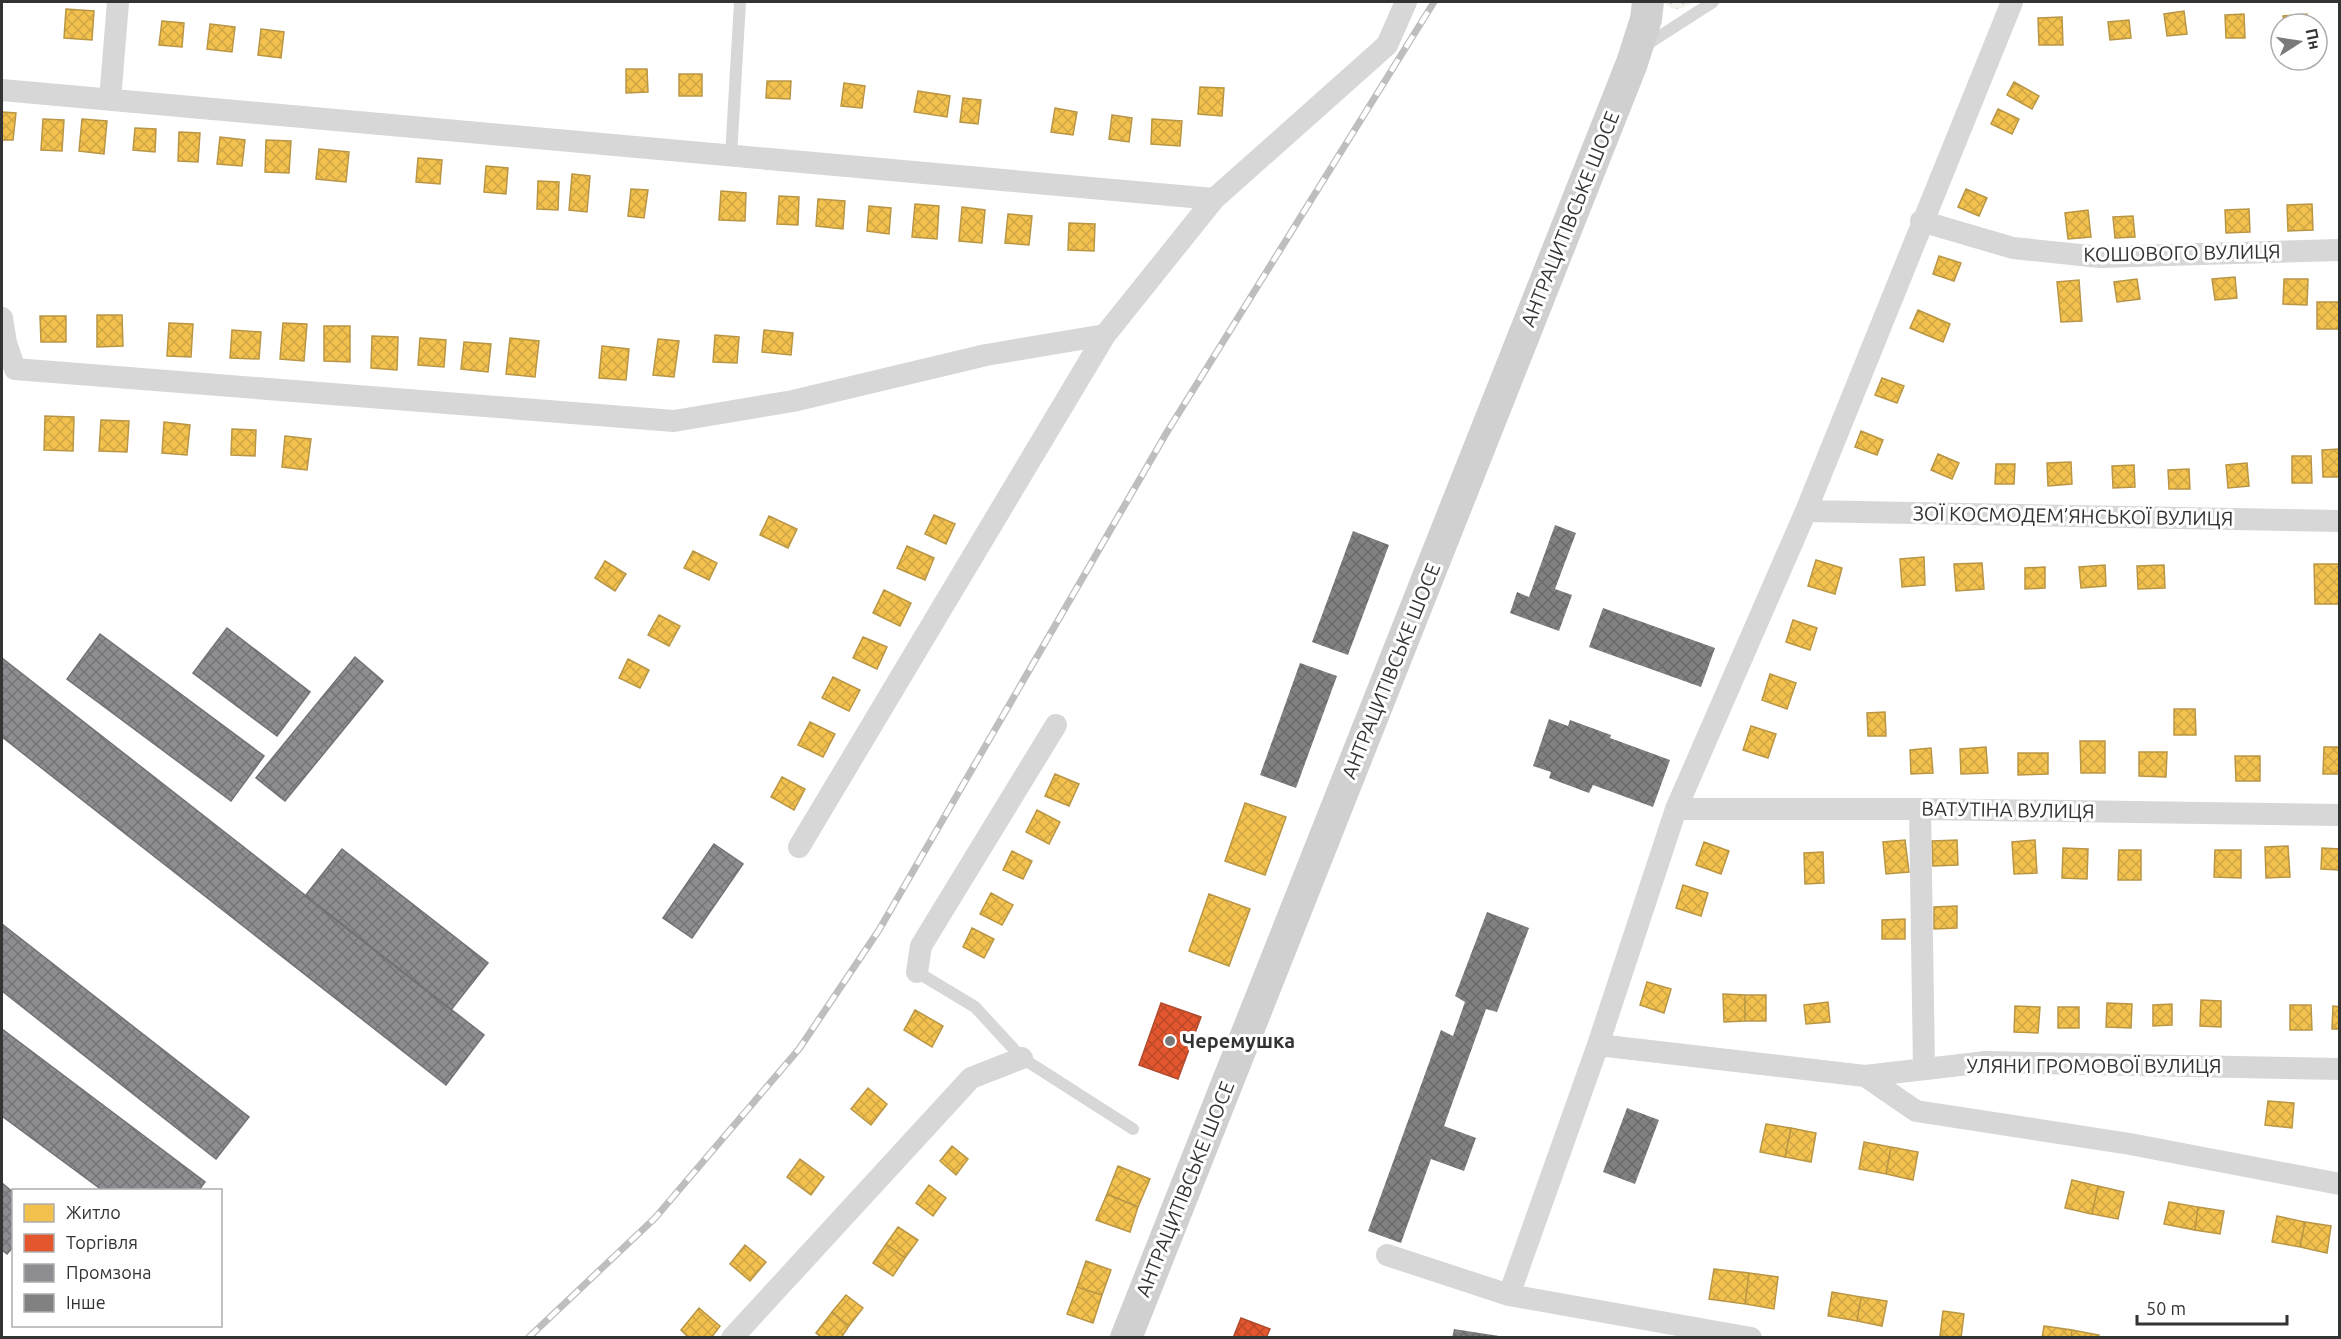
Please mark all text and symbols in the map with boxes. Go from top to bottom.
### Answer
north arrow [2269,12,2329,72]
text: Пн [2303,27,2325,51]
street label: АНТРАЦИТІВСЬКЕ ШОСЕ [1516,108,1623,330]
street label: КОШОВОГО ВУЛИЦЯ [2083,239,2281,266]
street label: ЗОЇ КОСМОДЕМ’ЯНСЬКОЇ ВУЛИЦЯ [1913,501,2233,530]
street label: АНТРАЦИТІВСЬКЕ ШОСЕ [1337,560,1444,782]
street label: ВАТУТІНА ВУЛИЦЯ [1921,796,2095,823]
place label: Черемушка [1182,1029,1295,1052]
marker: Черемушка [1163,1034,1177,1048]
street label: УЛЯНИ ГРОМОВОЇ ВУЛИЦЯ [1966,1054,2222,1077]
street label: АНТРАЦИТІВСЬКЕ ШОСЕ [1131,1078,1238,1300]
legend [12,1189,222,1327]
text: Житло [66,1202,121,1222]
text: Торгівля [66,1232,138,1252]
text: Промзона [66,1262,151,1282]
scale bar [2137,1288,2287,1326]
text: Інше [66,1292,106,1312]
text: 50 m [2146,1298,2186,1318]

